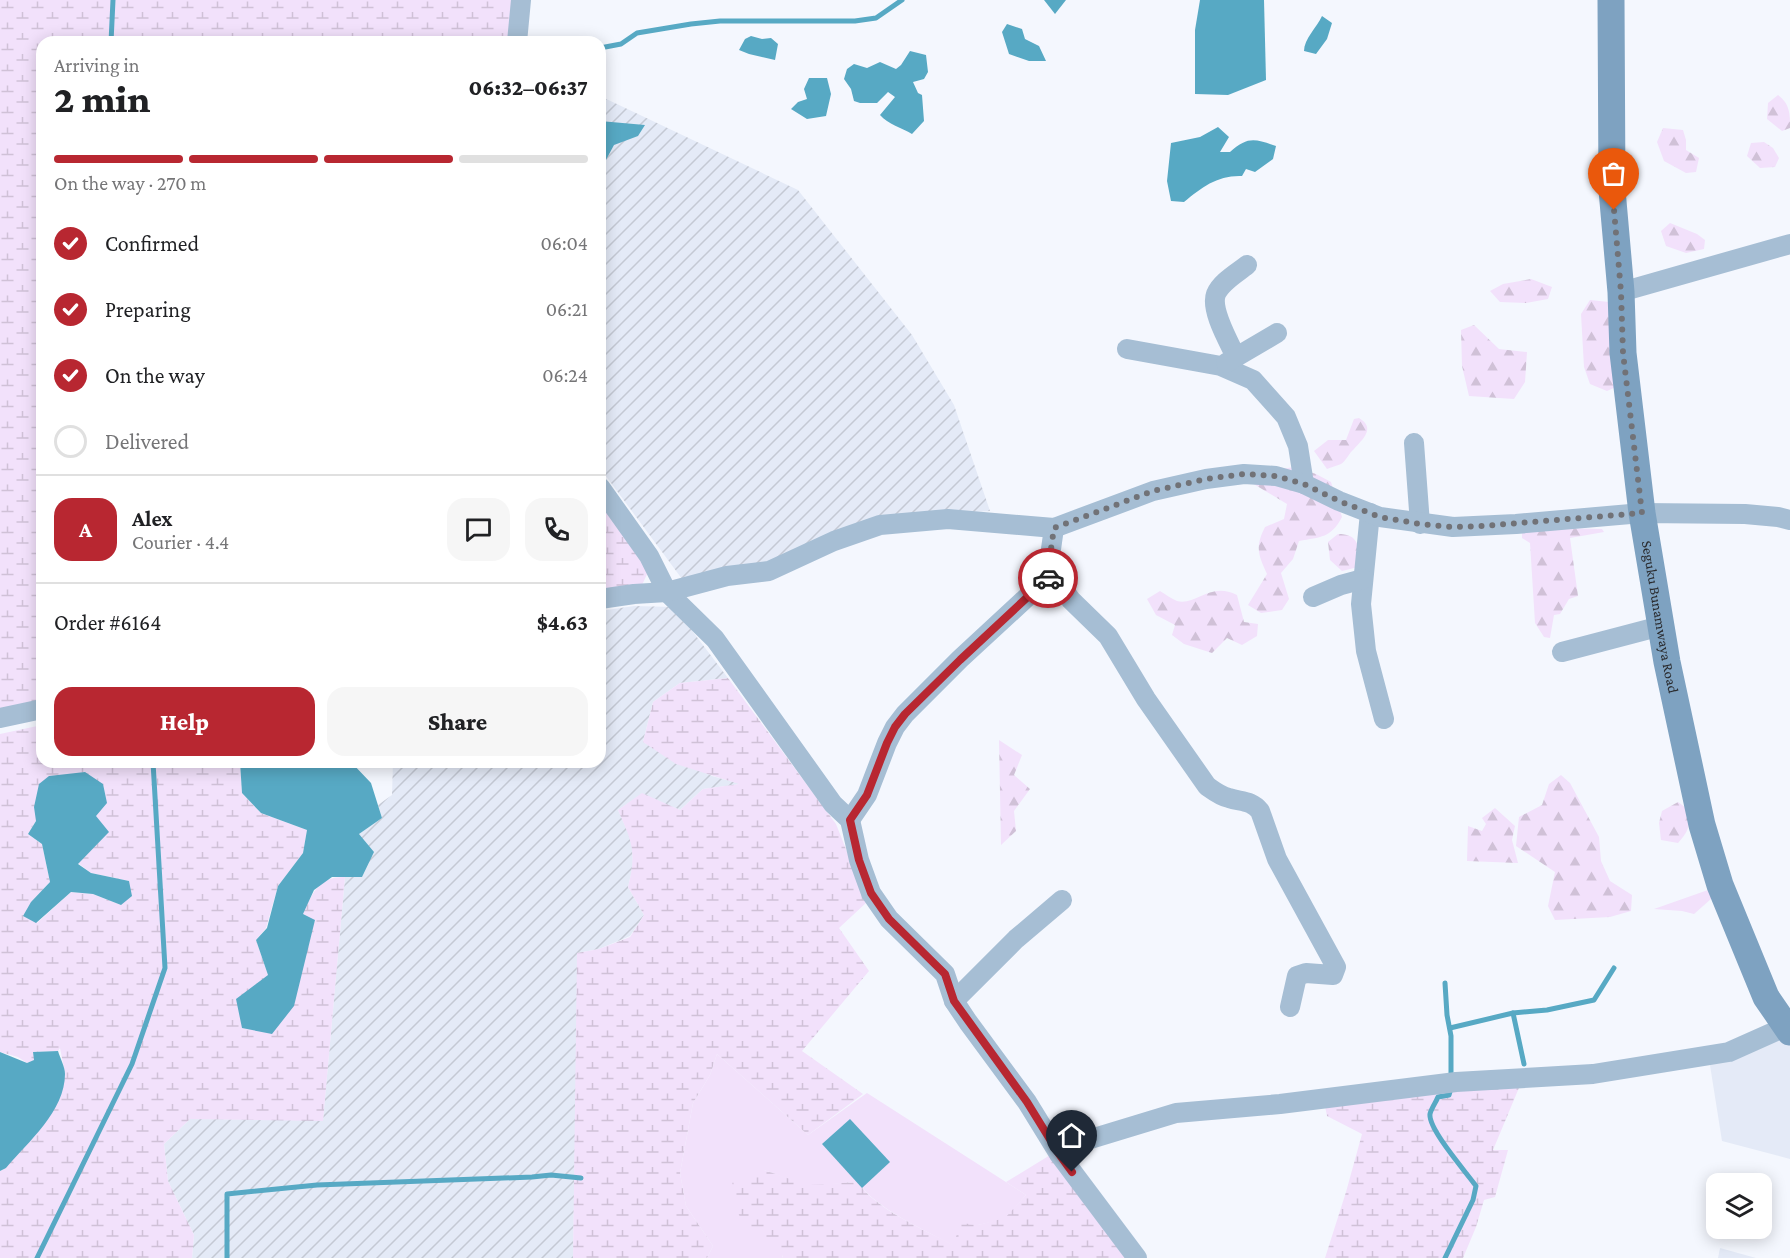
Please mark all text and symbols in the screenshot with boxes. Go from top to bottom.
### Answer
text: Arriving in [54,54,139,76]
text: 06:32–06:37 [469,75,588,100]
text: 2 min [54,77,150,120]
pin [1588,148,1639,210]
icon: bag [1597,157,1630,190]
text: On the way · 270 m [54,172,206,194]
icon: check [54,227,87,260]
text: Confirmed [105,231,199,256]
text: 06:04 [540,232,588,254]
icon: check [54,293,87,326]
text: Preparing [105,297,191,322]
text: 06:21 [546,298,588,320]
icon: check [54,359,87,392]
text: On the way [105,363,205,388]
text: 06:24 [542,364,588,386]
text: Delivered [105,429,189,454]
button: chat [447,498,510,561]
button: phone [525,498,588,561]
text: Alex [132,506,173,531]
text: A [79,517,92,542]
text: Courier · 4.4 [132,531,229,553]
street label: Seguku Bunamwaya Road [1639,539,1682,695]
courier [1018,548,1078,608]
icon: car [1032,562,1065,595]
text: Order #6164 [54,610,162,635]
text: $4.63 [537,610,588,635]
button: Help [54,687,315,756]
button: Share [327,687,588,756]
pin [1046,1110,1097,1172]
icon: home [1055,1119,1088,1152]
map controls [1706,1173,1772,1239]
button: layers [1706,1173,1772,1239]

